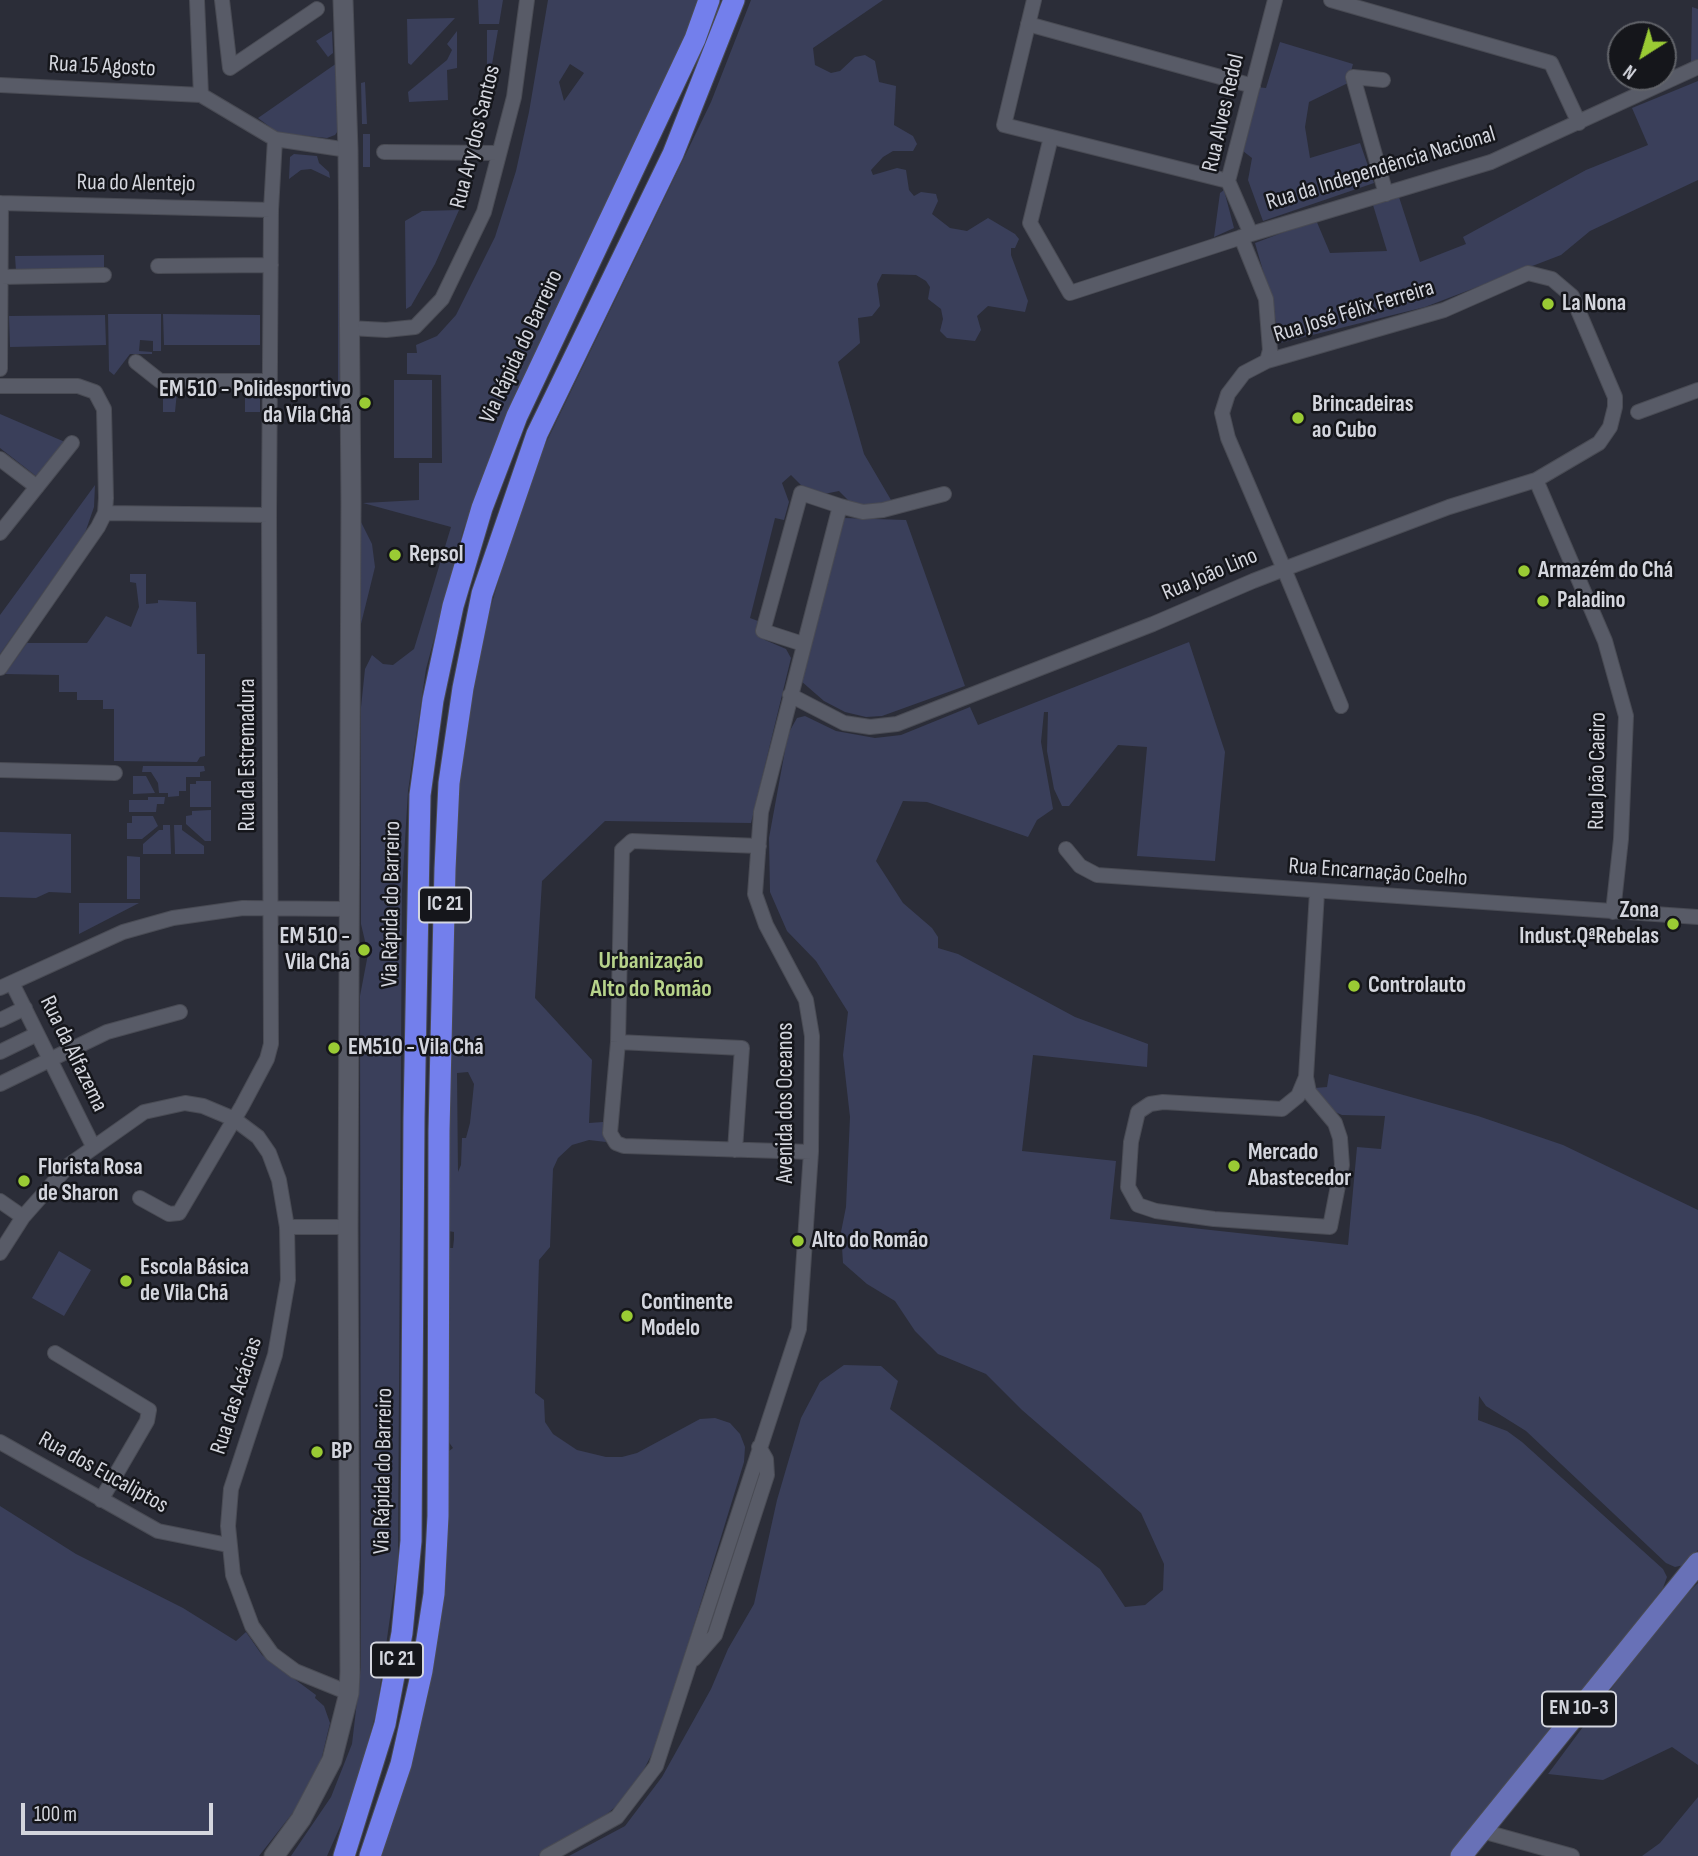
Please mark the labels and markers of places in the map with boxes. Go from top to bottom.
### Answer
place label: La Nona [1562,290,1626,318]
marker: La Nona [1540,296,1556,312]
place label: EM 510 - Polidesportivo da Vila Chã [159,376,351,430]
place label: Brincadeiras ao Cubo [1312,391,1413,445]
marker: EM 510 - Polidesportivo da Vila Chã [357,395,373,411]
marker: Brincadeiras ao Cubo [1290,410,1306,426]
place label: Repsol [409,541,463,569]
marker: Repsol [387,547,403,563]
place label: Armazém do Chá [1538,557,1673,585]
marker: Armazém do Chá [1516,563,1532,579]
place label: Paladino [1557,587,1626,615]
marker: Paladino [1535,593,1551,609]
place label: Zona Indust.QªRebelas [1519,897,1659,951]
marker: Zona Indust.QªRebelas [1665,916,1681,932]
place label: EM 510 - Vila Chã [279,923,350,977]
marker: EM 510 - Vila Chã [356,942,372,958]
place label: Controlauto [1368,972,1466,1000]
marker: Controlauto [1346,978,1362,994]
place label: EM510 - Vila Chã [348,1034,484,1062]
marker: EM510 - Vila Chã [326,1040,342,1056]
place label: Mercado Abastecedor [1248,1139,1351,1193]
place label: Florista Rosa de Sharon [38,1154,143,1208]
marker: Mercado Abastecedor [1226,1158,1242,1174]
marker: Florista Rosa de Sharon [16,1173,32,1189]
place label: Alto do Romão [812,1227,928,1255]
marker: Alto do Romão [790,1233,806,1249]
place label: Escola Básica de Vila Chã [140,1254,249,1308]
marker: Escola Básica de Vila Chã [118,1273,134,1289]
place label: Continente Modelo [641,1289,733,1343]
marker: Continente Modelo [619,1308,635,1324]
place label: BP [331,1438,352,1466]
marker: BP [309,1444,325,1460]

